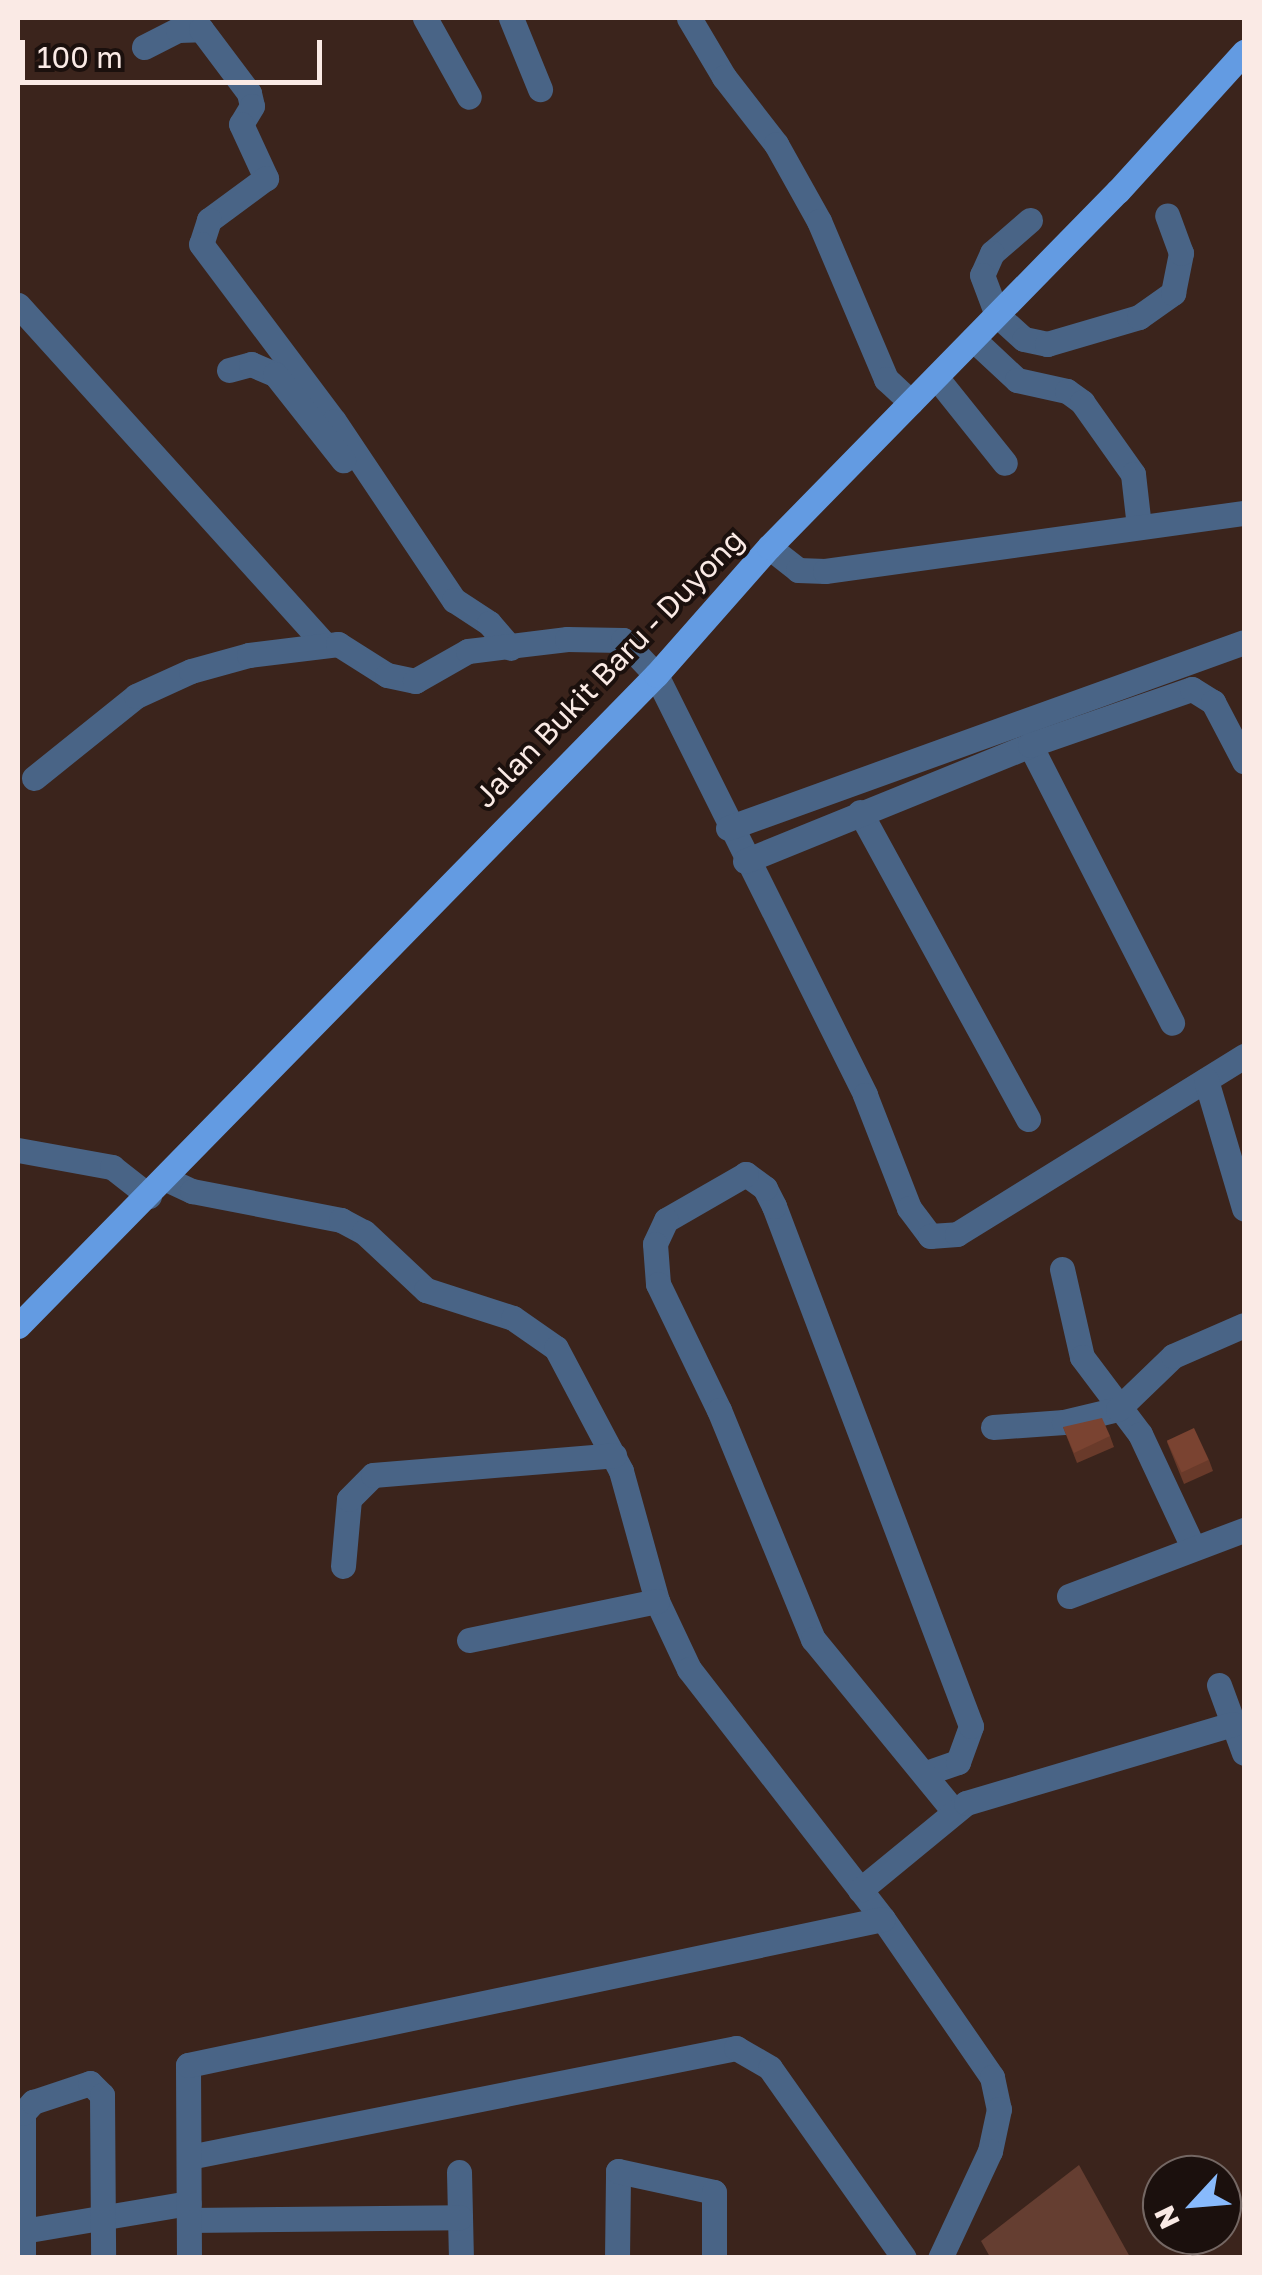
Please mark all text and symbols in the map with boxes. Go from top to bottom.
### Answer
scale bar [25,20,328,82]
text: 100 m [37,39,123,75]
street label: Jalan Bukit Baru - Duyong [467,522,751,814]
north arrow [1142,2155,1242,2255]
text: N [1147,2201,1186,2234]

